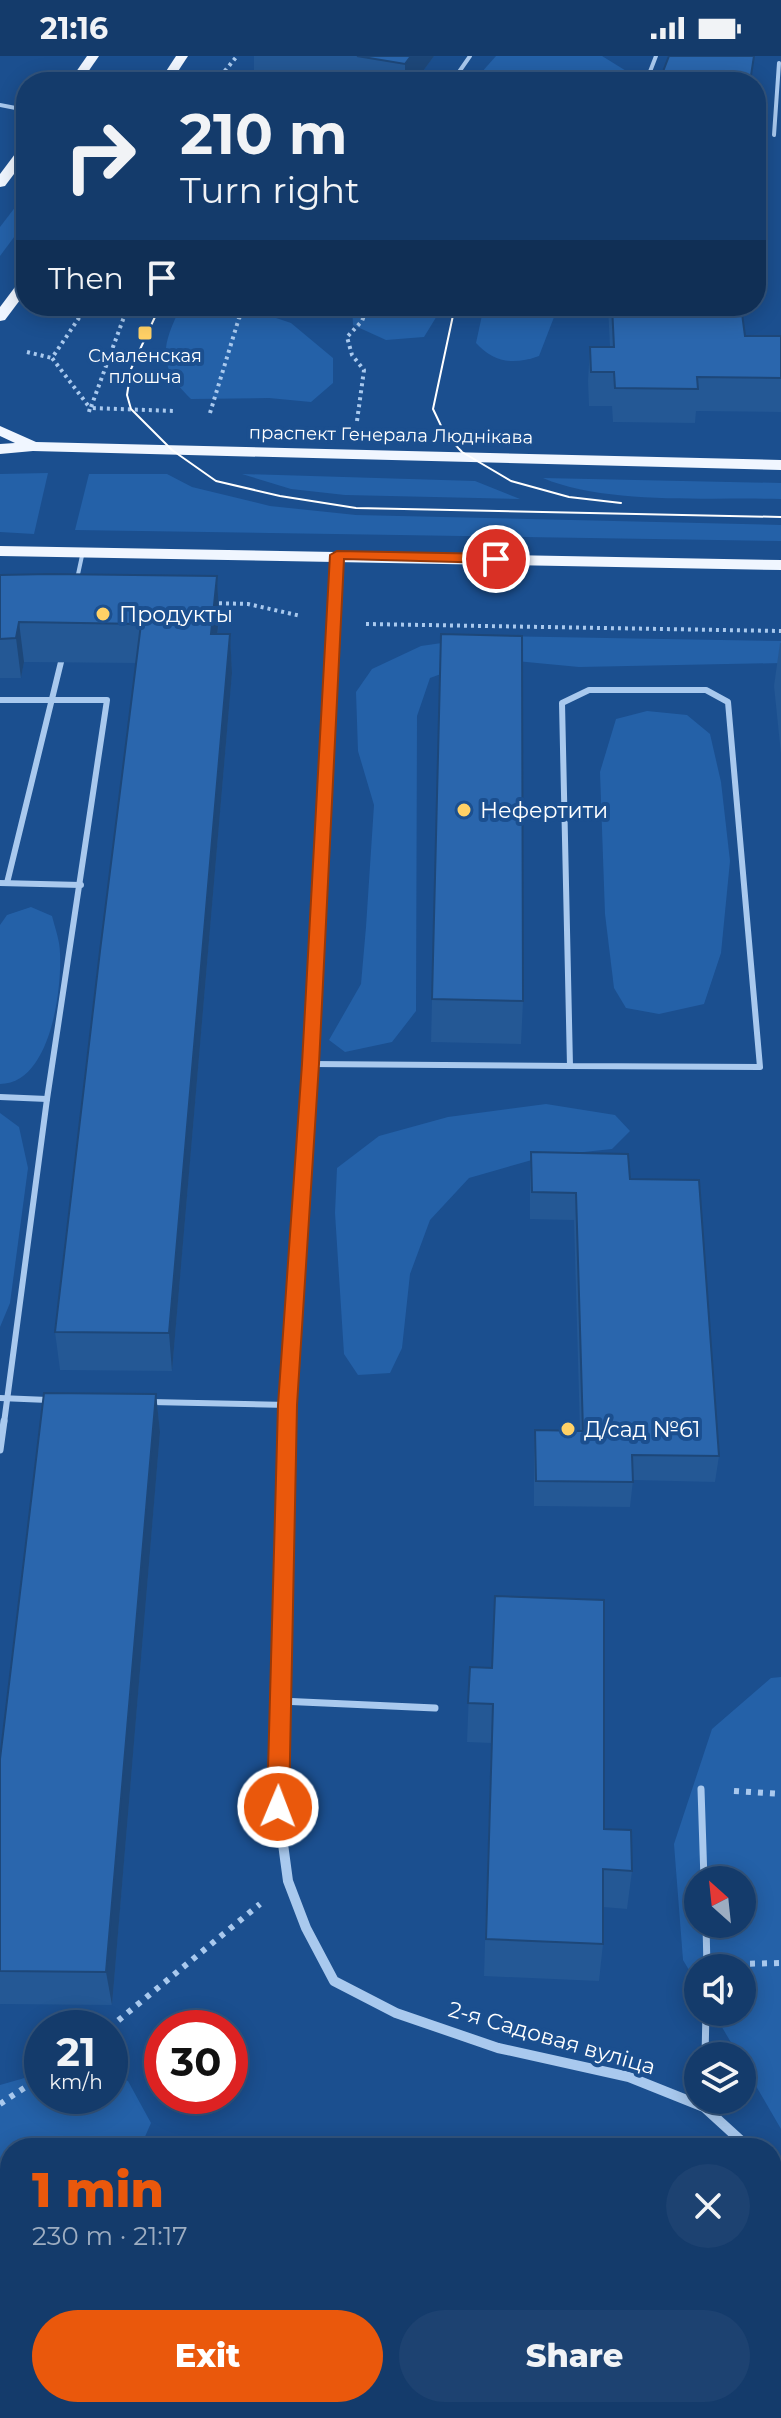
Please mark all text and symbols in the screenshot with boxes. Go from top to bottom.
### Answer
text: 21:16 [40,10,108,47]
text: 210 m [180,100,348,168]
icon: right [48,104,152,208]
text: Turn right [180,168,360,212]
icon: arrive [140,256,184,300]
text: Then [48,260,124,297]
marker: Смаленская плошча [136,324,154,342]
place label: Смаленская плошча [88,345,202,388]
street label: праспект Генерала Люднікава [249,422,533,448]
pin [462,525,530,593]
icon: arrive [474,537,518,581]
place label: Продукты [119,601,233,628]
marker: Продукты [94,605,112,623]
place label: Нефертити [480,797,608,824]
marker: Нефертити [455,801,473,819]
place label: Д/сад №61 [584,1416,701,1443]
marker: Д/сад №61 [559,1420,577,1438]
position arrow [236,1765,320,1849]
north arrow [684,1866,756,1938]
map controls [684,1866,756,2114]
button: sound [684,1954,756,2026]
street label: 2-я Садовая вуліца [445,1995,659,2081]
speed limit sign: 30 [144,2010,248,2114]
text: 21 [56,2027,96,2076]
button: layers [684,2042,756,2114]
text: km/h [49,2070,103,2094]
text: 1 min [32,2161,164,2219]
button: close [666,2164,750,2248]
text: 230 m · 21:17 [32,2220,188,2252]
button: Exit [32,2310,383,2402]
button: Share [399,2310,750,2402]

